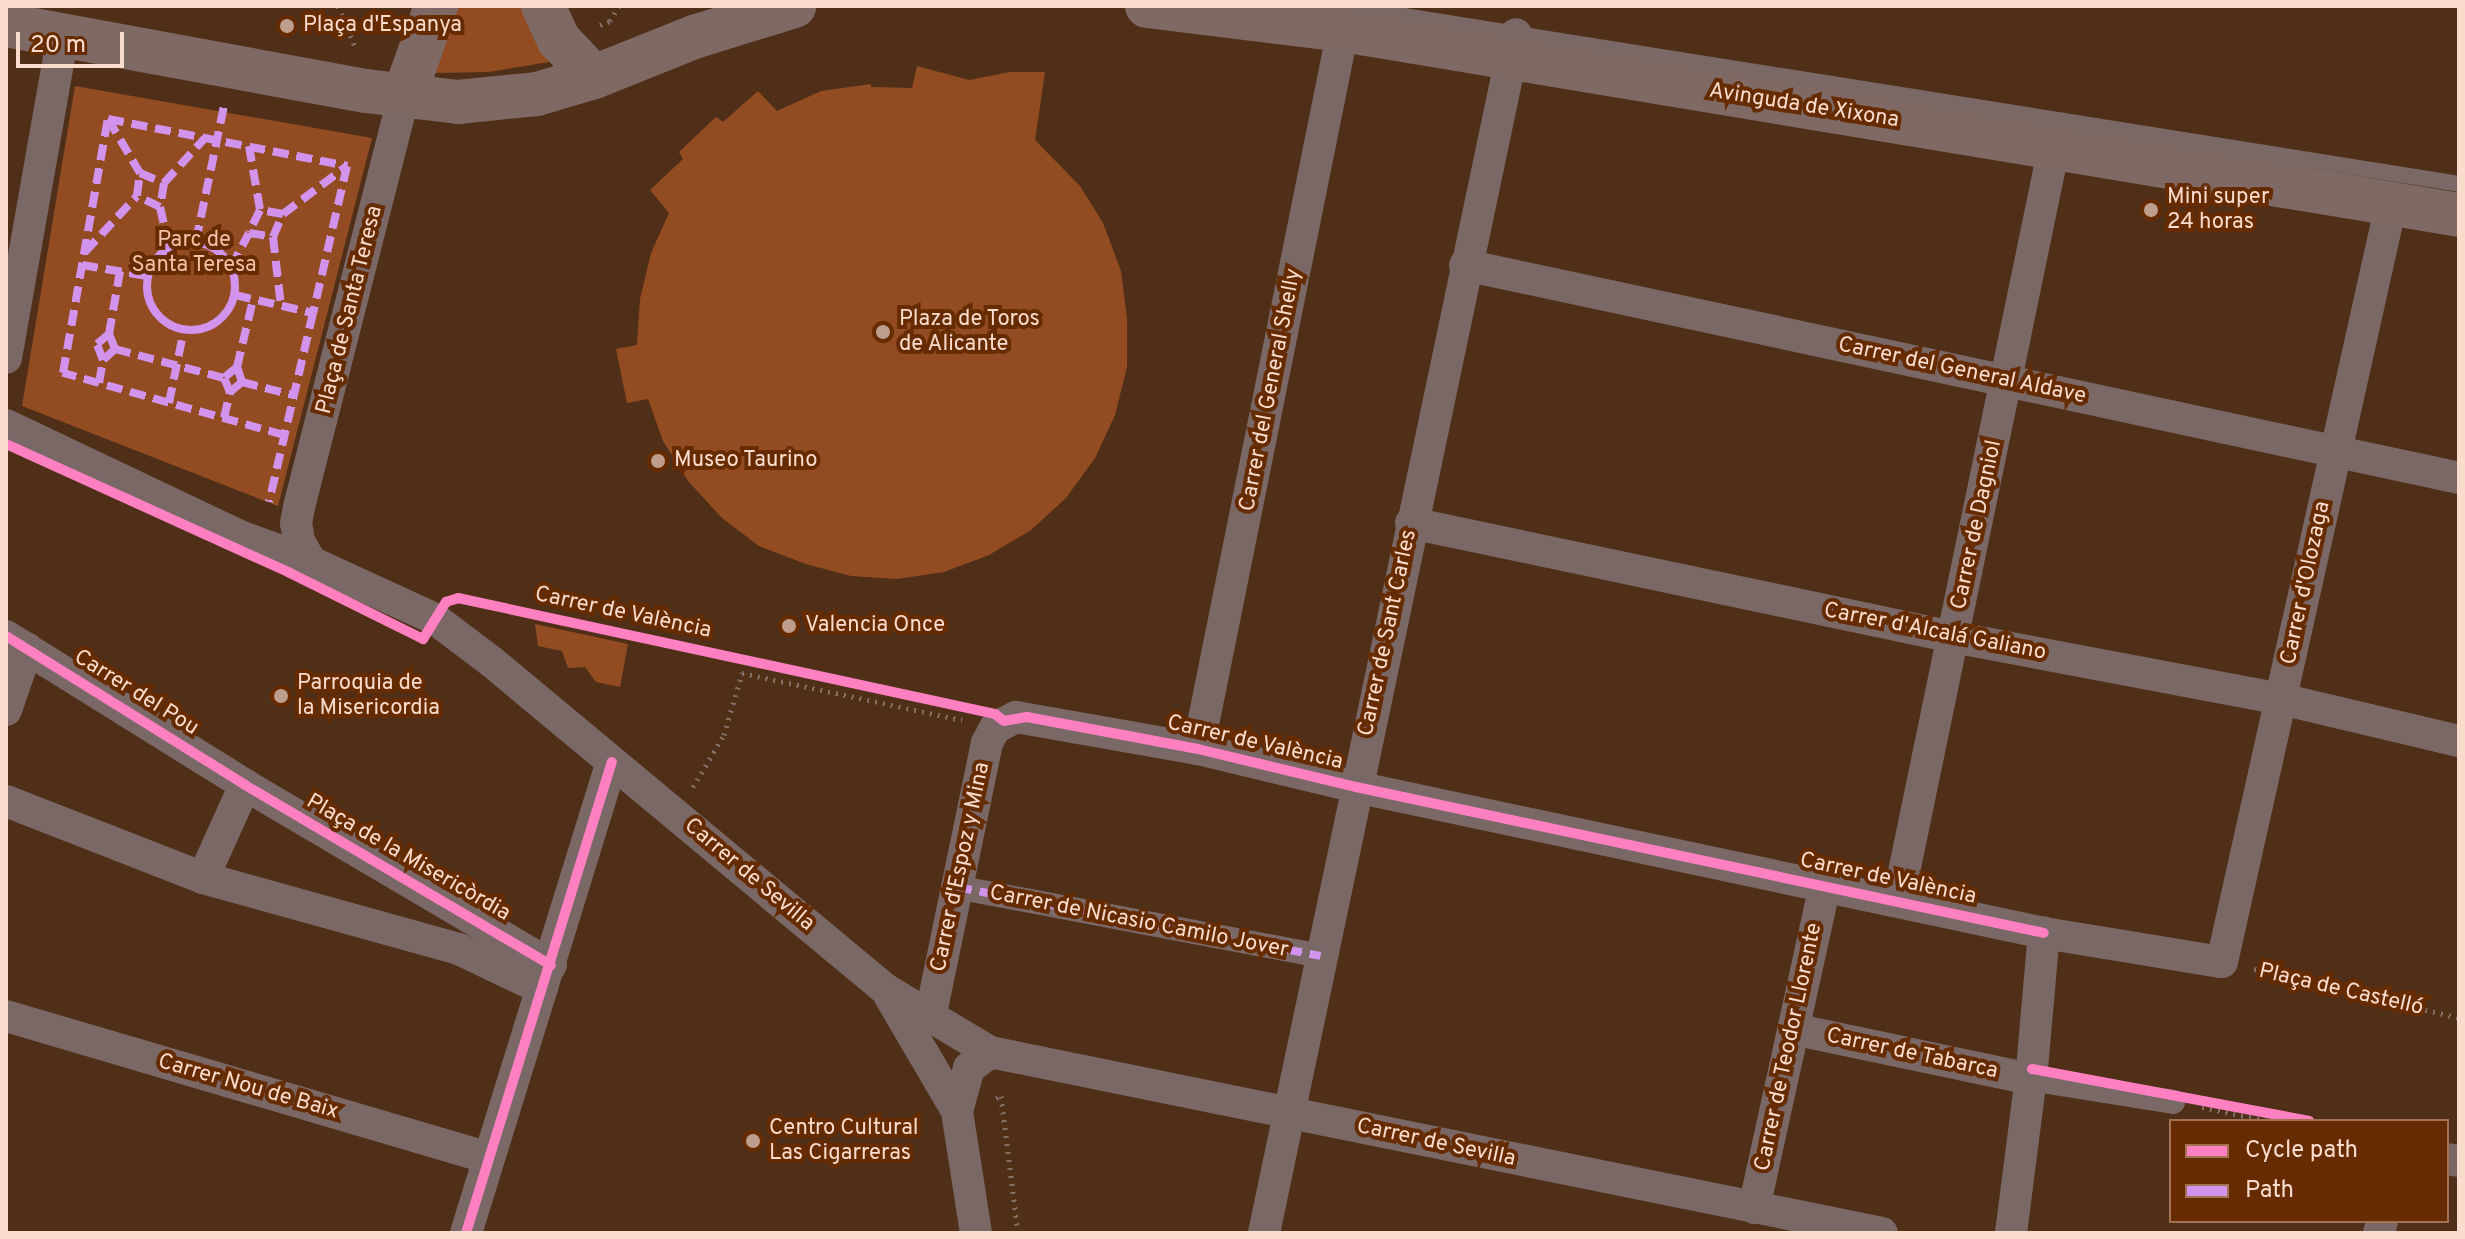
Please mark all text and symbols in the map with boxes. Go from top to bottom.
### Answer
place label: Plaça d'Espanya [303,13,462,39]
scale bar [20,16,128,66]
marker: Plaça d'Espanya [278,17,296,35]
text: 20 m [30,31,86,61]
street label: Avinguda de Xixona [1707,78,1901,134]
place label: Mini super 24 horas [2167,184,2269,236]
marker: Mini super 24 horas [2142,201,2160,219]
street label: Plaça de Santa Teresa [311,203,389,417]
park label: Parc de Santa Teresa [131,227,257,278]
street label: Carrer del General Shelly [1234,266,1308,514]
place label: Plaza de Toros de Alicante [899,306,1041,358]
marker: Plaza de Toros de Alicante [874,323,892,341]
street label: Carrer del General Aldave [1835,332,2089,410]
street label: Carrer de Dagniol [1946,438,2008,612]
place label: Museo Taurino [674,448,818,474]
marker: Museo Taurino [649,452,667,470]
street label: Carrer d'Olozaga [2276,499,2336,667]
street label: Carrer de Sant Carles [1353,527,1423,739]
street label: Carrer de València [532,581,714,645]
street label: Carrer d'Alcalá Galiano [1822,597,2048,667]
place label: Valencia Once [805,613,945,639]
marker: Valencia Once [780,617,798,635]
street label: Carrer del Pou [69,644,203,742]
place label: Parroquia de la Misericordia [297,670,440,722]
marker: Parroquia de la Misericordia [272,687,290,705]
street label: Carrer de València [1164,710,1346,776]
street label: Carrer d'Espoz y Mina [926,760,996,974]
street label: Plaça de la Misericòrdia [301,789,515,927]
street label: Carrer de Sevilla [679,813,819,937]
street label: Carrer de València [1797,847,1979,911]
street label: Carrer de Nicasio Camilo Jover [987,880,1291,964]
street label: Carrer de Teodor Llorente [1750,920,1828,1174]
street label: Plaça de Castelló [2256,958,2426,1022]
street label: Carrer de Tabarca [1823,1023,2001,1085]
street label: Carrer Nou de Baix [155,1049,341,1125]
street label: Carrer de Sevilla [1354,1113,1518,1173]
place label: Centro Cultural Las Cigarreras [769,1115,918,1166]
legend [2169,1119,2449,1223]
marker: Centro Cultural Las Cigarreras [744,1132,762,1150]
text: Cycle path [2245,1136,2358,1166]
text: Path [2245,1176,2294,1206]

